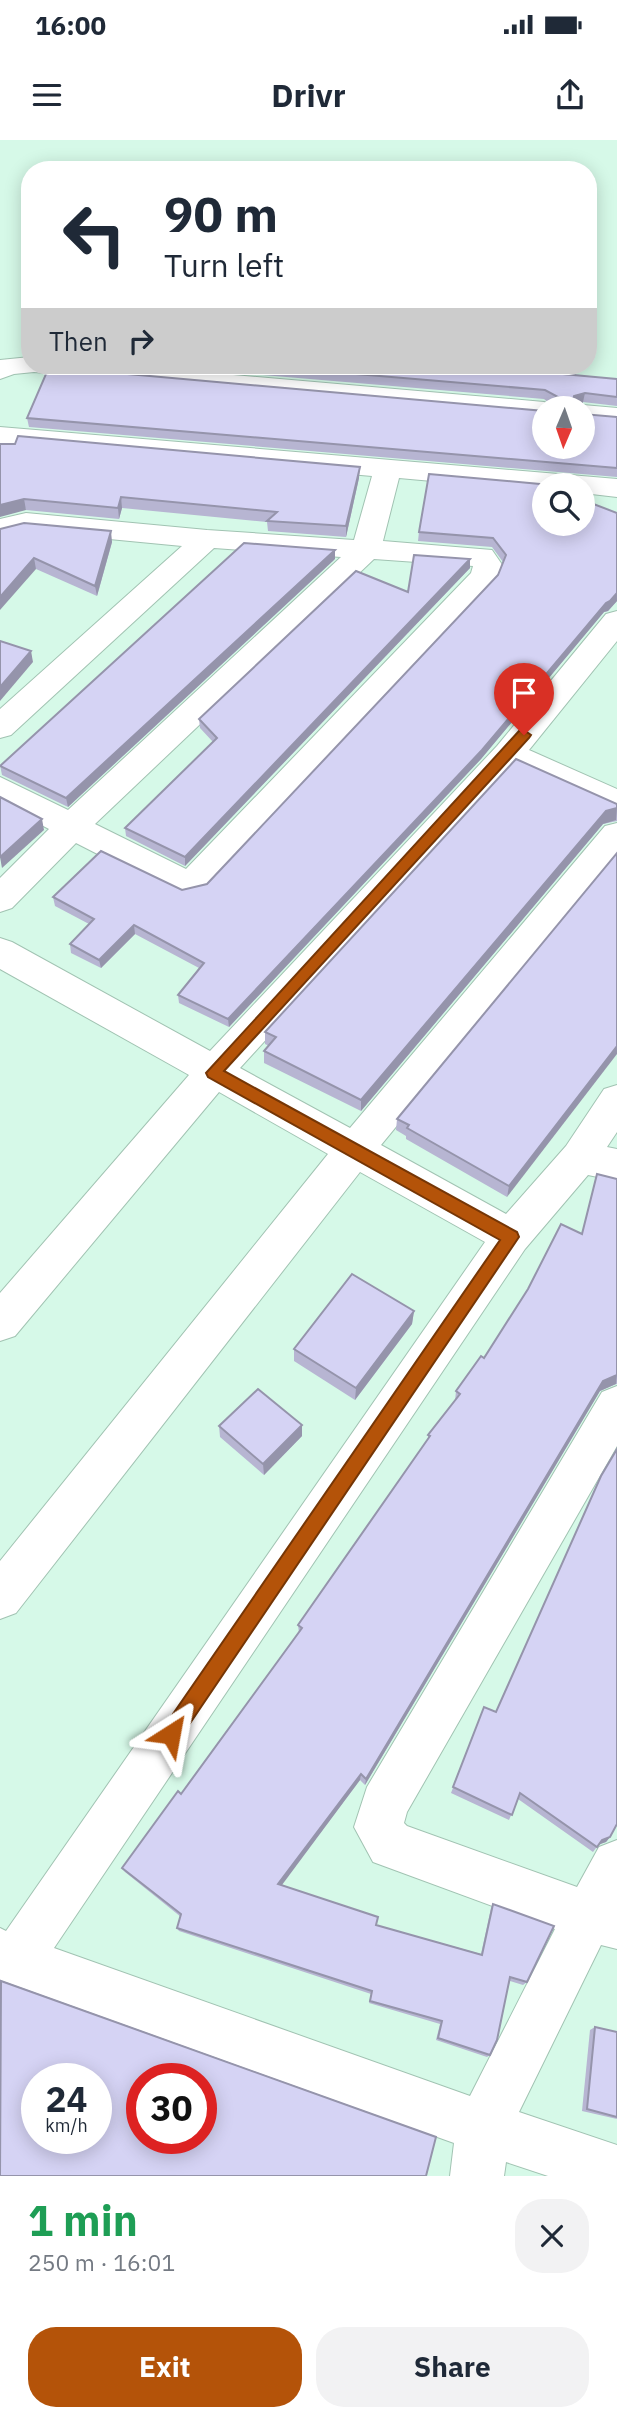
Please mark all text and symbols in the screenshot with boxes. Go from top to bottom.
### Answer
text: 16:00 [35,8,106,42]
text: Drivr [271,74,346,116]
icon: menu [28,76,66,114]
icon: share [551,76,589,114]
text: 90 m [164,182,278,245]
icon: left [49,189,140,280]
text: Turn left [164,244,284,286]
icon: right [122,322,160,360]
text: Then [49,324,108,358]
north arrow [532,396,595,458]
map controls [532,396,595,536]
button: search [532,473,595,536]
pin [494,663,554,735]
icon: arrive [505,674,543,712]
position arrow [134,1697,208,1771]
speed limit sign: 30 [126,2063,217,2154]
text: 24 [45,2076,88,2122]
text: km/h [45,2114,88,2137]
text: 1 min [28,2193,138,2248]
button: close [515,2199,589,2273]
text: 250 m · 16:01 [28,2247,175,2277]
button: Exit [28,2327,302,2407]
button: Share [316,2327,589,2407]

